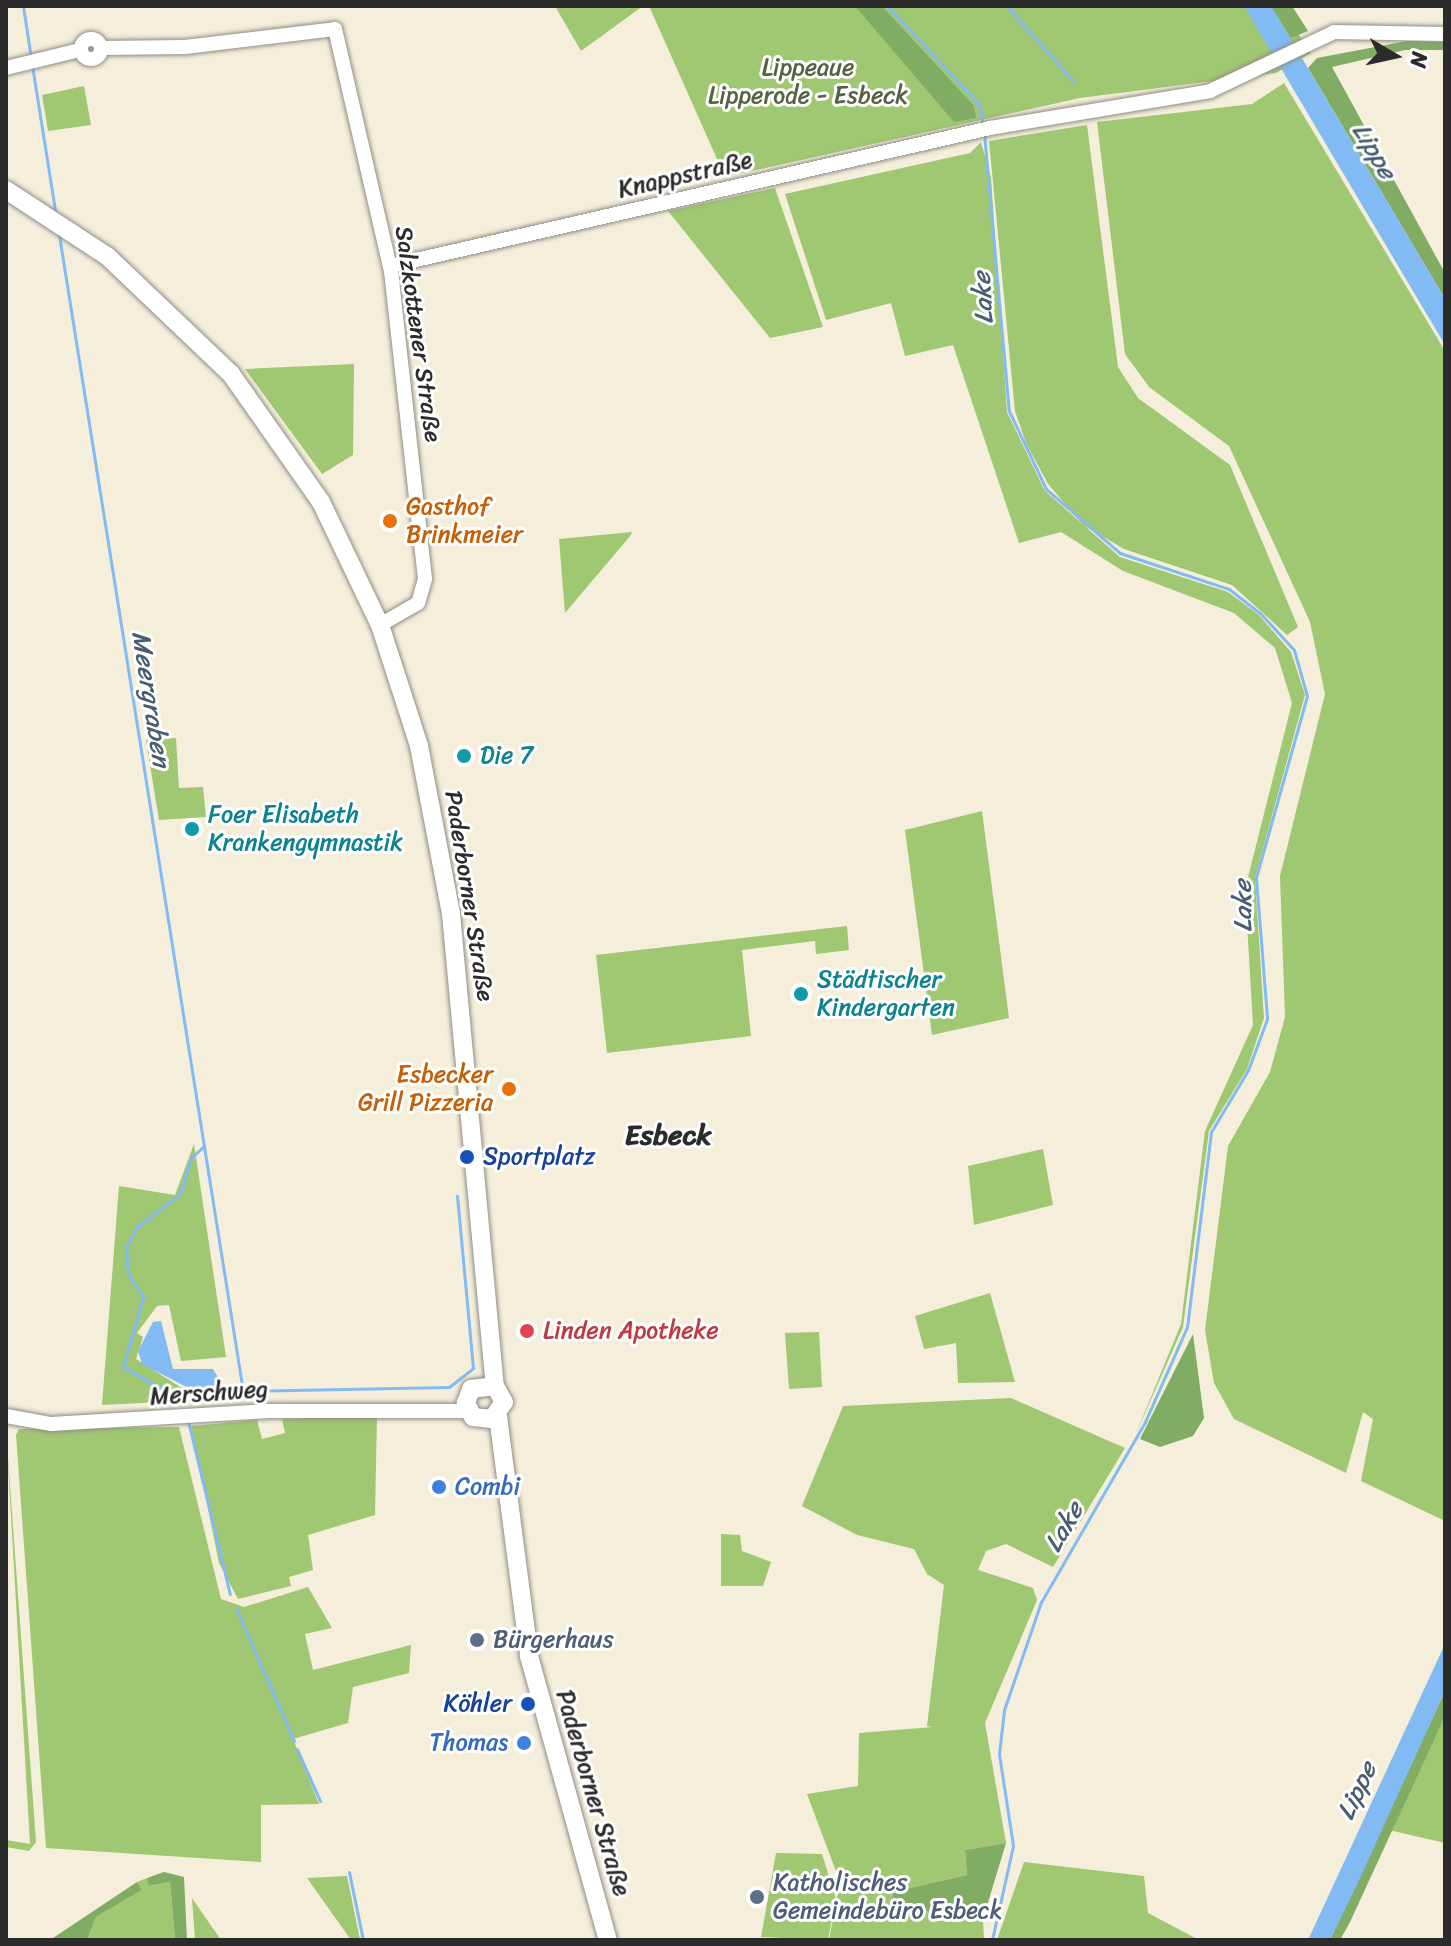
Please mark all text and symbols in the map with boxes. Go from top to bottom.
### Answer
north arrow [1355,16,1435,96]
text: N [1399,49,1440,70]
park label: Lippeaue Lipperode - Esbeck [708,54,908,110]
water label: Lippe [1345,117,1403,185]
street label: Knappstraße [615,146,755,204]
street label: Salzkottener Straße [388,223,448,445]
water label: Lake [966,271,1000,325]
place label: Gasthof Brinkmeier [406,493,523,549]
marker: Gasthof Brinkmeier [381,512,399,530]
water label: Meergraben [125,629,177,769]
place label: Die 7 [480,742,533,770]
marker: Die 7 [455,747,473,765]
street label: Paderborner Straße [438,788,500,1004]
place label: Foer Elisabeth Krankengymnastik [208,801,403,857]
marker: Foer Elisabeth Krankengymnastik [183,820,201,838]
water label: Lake [1227,880,1259,932]
place label: Städtischer Kindergarten [817,966,955,1022]
marker: Städtischer Kindergarten [792,985,810,1003]
place label: Esbecker Grill Pizzeria [357,1061,493,1117]
marker: Esbecker Grill Pizzeria [500,1080,518,1098]
district label: Esbeck [625,1118,711,1152]
place label: Sportplatz [483,1143,595,1171]
marker: Sportplatz [458,1148,476,1166]
place label: Linden Apotheke [543,1317,718,1345]
marker: Linden Apotheke [518,1322,536,1340]
street label: Merschweg [149,1375,269,1411]
place label: Combi [455,1473,520,1501]
marker: Combi [430,1478,448,1496]
water label: Lake [1037,1497,1091,1557]
place label: Bürgerhaus [493,1626,614,1654]
marker: Bürgerhaus [468,1631,486,1649]
street label: Paderborner Straße [550,1686,636,1900]
place label: Köhler [444,1690,512,1718]
marker: Köhler [519,1695,537,1713]
place label: Thomas [430,1729,508,1757]
marker: Thomas [515,1734,533,1752]
water label: Lippe [1330,1757,1384,1825]
place label: Katholisches Gemeindebüro Esbeck [773,1869,1004,1925]
marker: Katholisches Gemeindebüro Esbeck [748,1888,766,1906]

